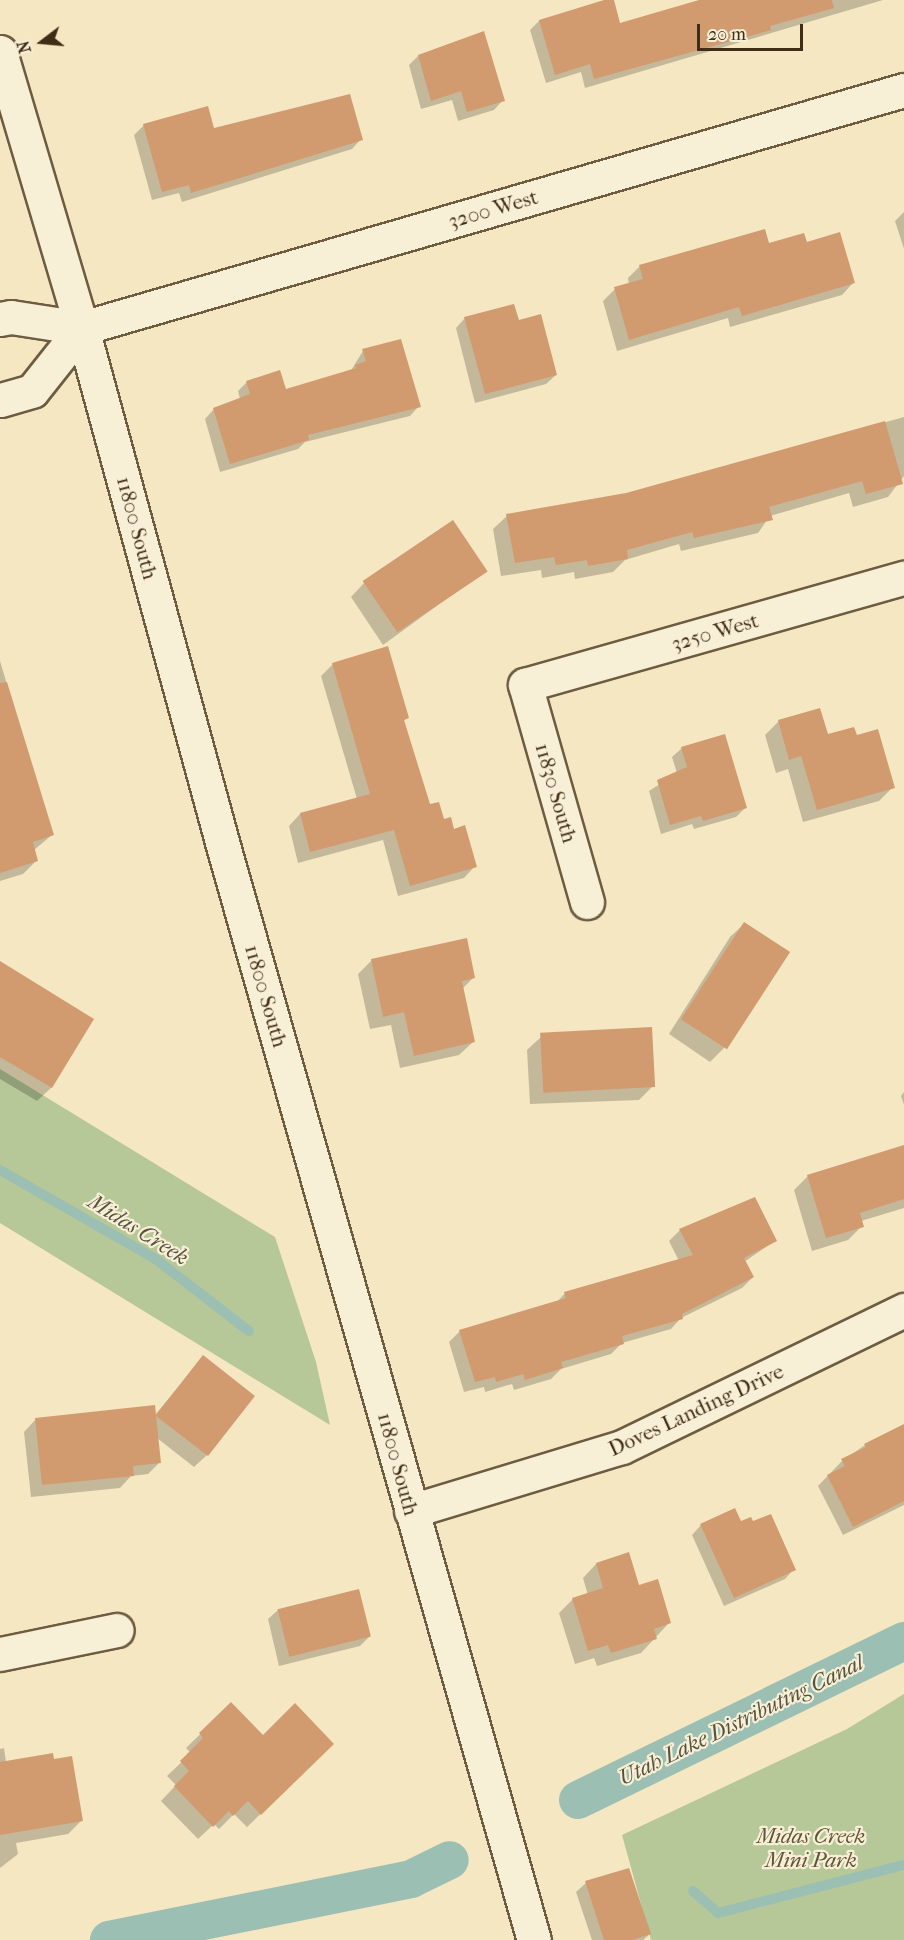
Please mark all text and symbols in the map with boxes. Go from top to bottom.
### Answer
north arrow [12,12,72,72]
scale bar [700,12,806,50]
text: 20 m [708,24,746,45]
text: N [13,39,35,56]
street label: 3200 West [445,184,541,234]
street label: 11800 South [111,474,163,582]
street label: 3250 West [669,608,761,656]
street label: 11830 South [530,740,582,846]
street label: 11800 South [239,942,293,1050]
water label: Midas Creek [83,1189,193,1271]
street label: Doves Landing Drive [604,1358,788,1462]
street label: 11800 South [372,1410,424,1518]
water label: Utah Lake Distributing Canal [614,1650,868,1792]
park label: Midas Creek Mini Park [757,1823,865,1873]

